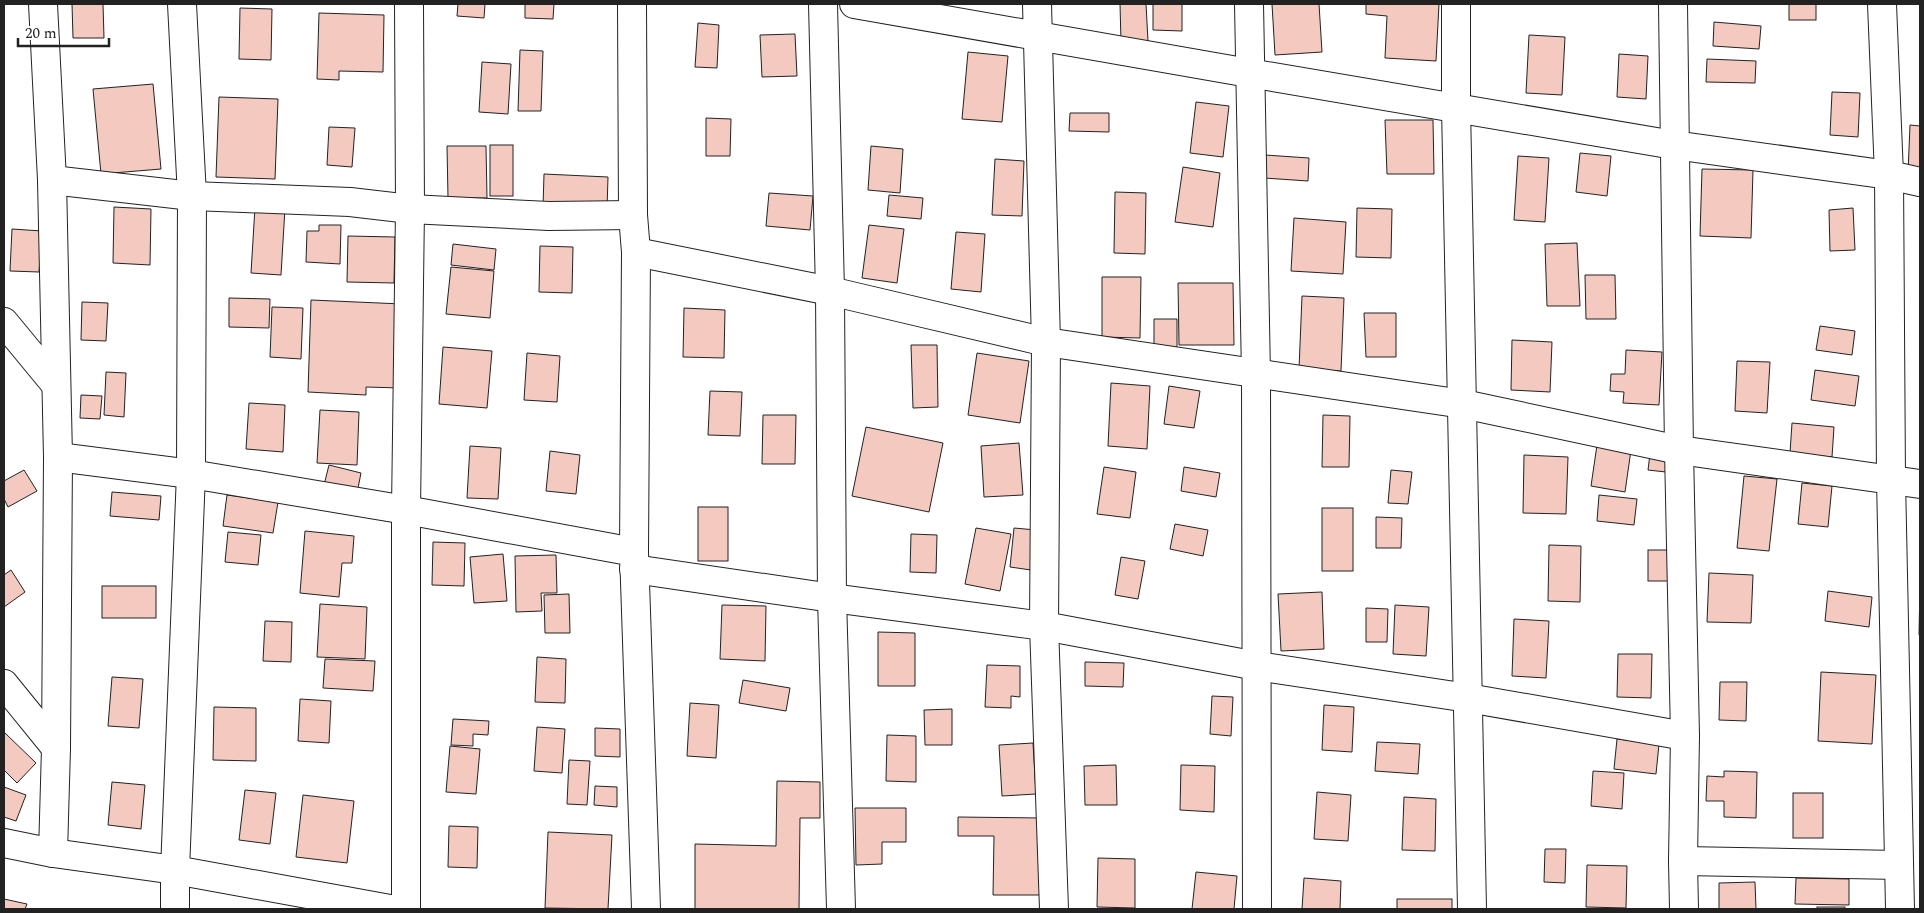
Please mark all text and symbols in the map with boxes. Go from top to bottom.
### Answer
scale bar [18,15,109,47]
text: 20 m [25,22,57,45]

